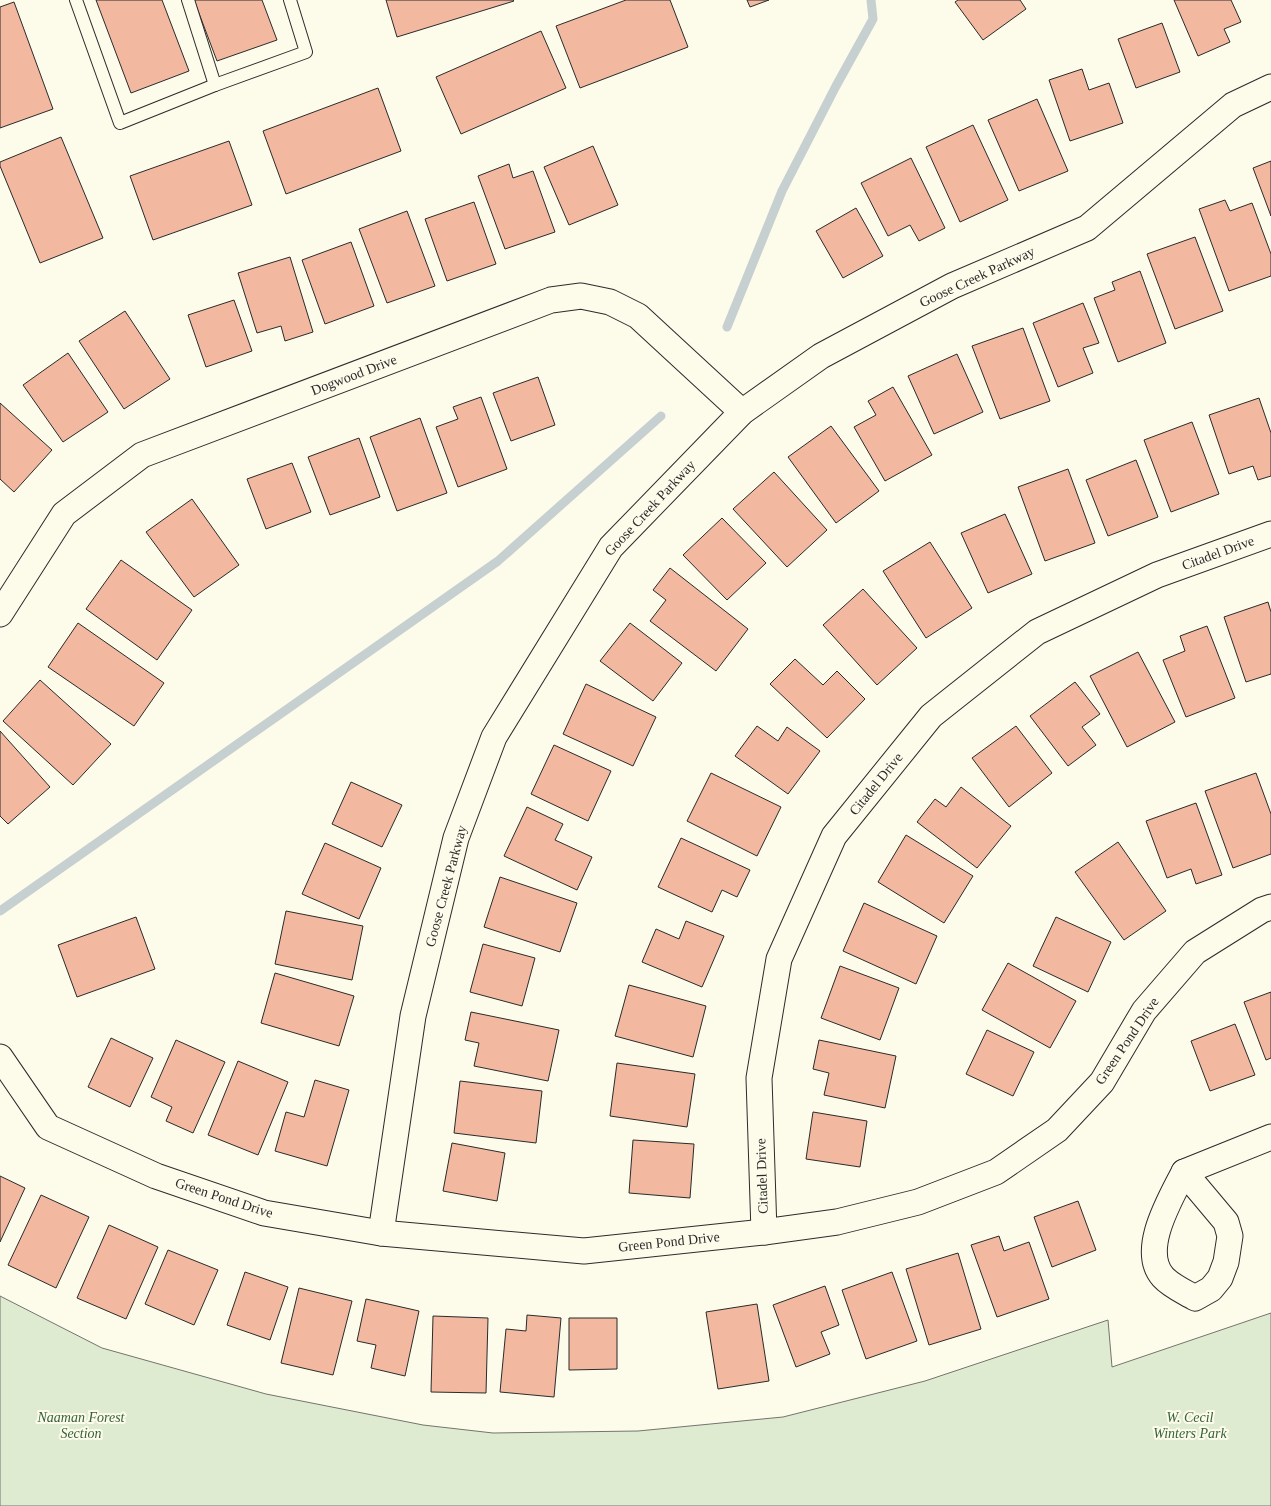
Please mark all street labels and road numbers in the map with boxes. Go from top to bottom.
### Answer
street label: Goose Creek Parkway [917,244,1037,310]
street label: Dogwood Drive [309,352,399,398]
street label: Goose Creek Parkway [602,457,698,559]
street label: Citadel Drive [1180,533,1256,573]
street label: Citadel Drive [846,750,906,818]
street label: Goose Creek Parkway [423,824,469,948]
street label: Green Pond Drive [1092,995,1162,1087]
street label: Citadel Drive [753,1138,771,1214]
street label: Green Pond Drive [173,1175,275,1221]
street label: Green Pond Drive [618,1229,720,1255]

